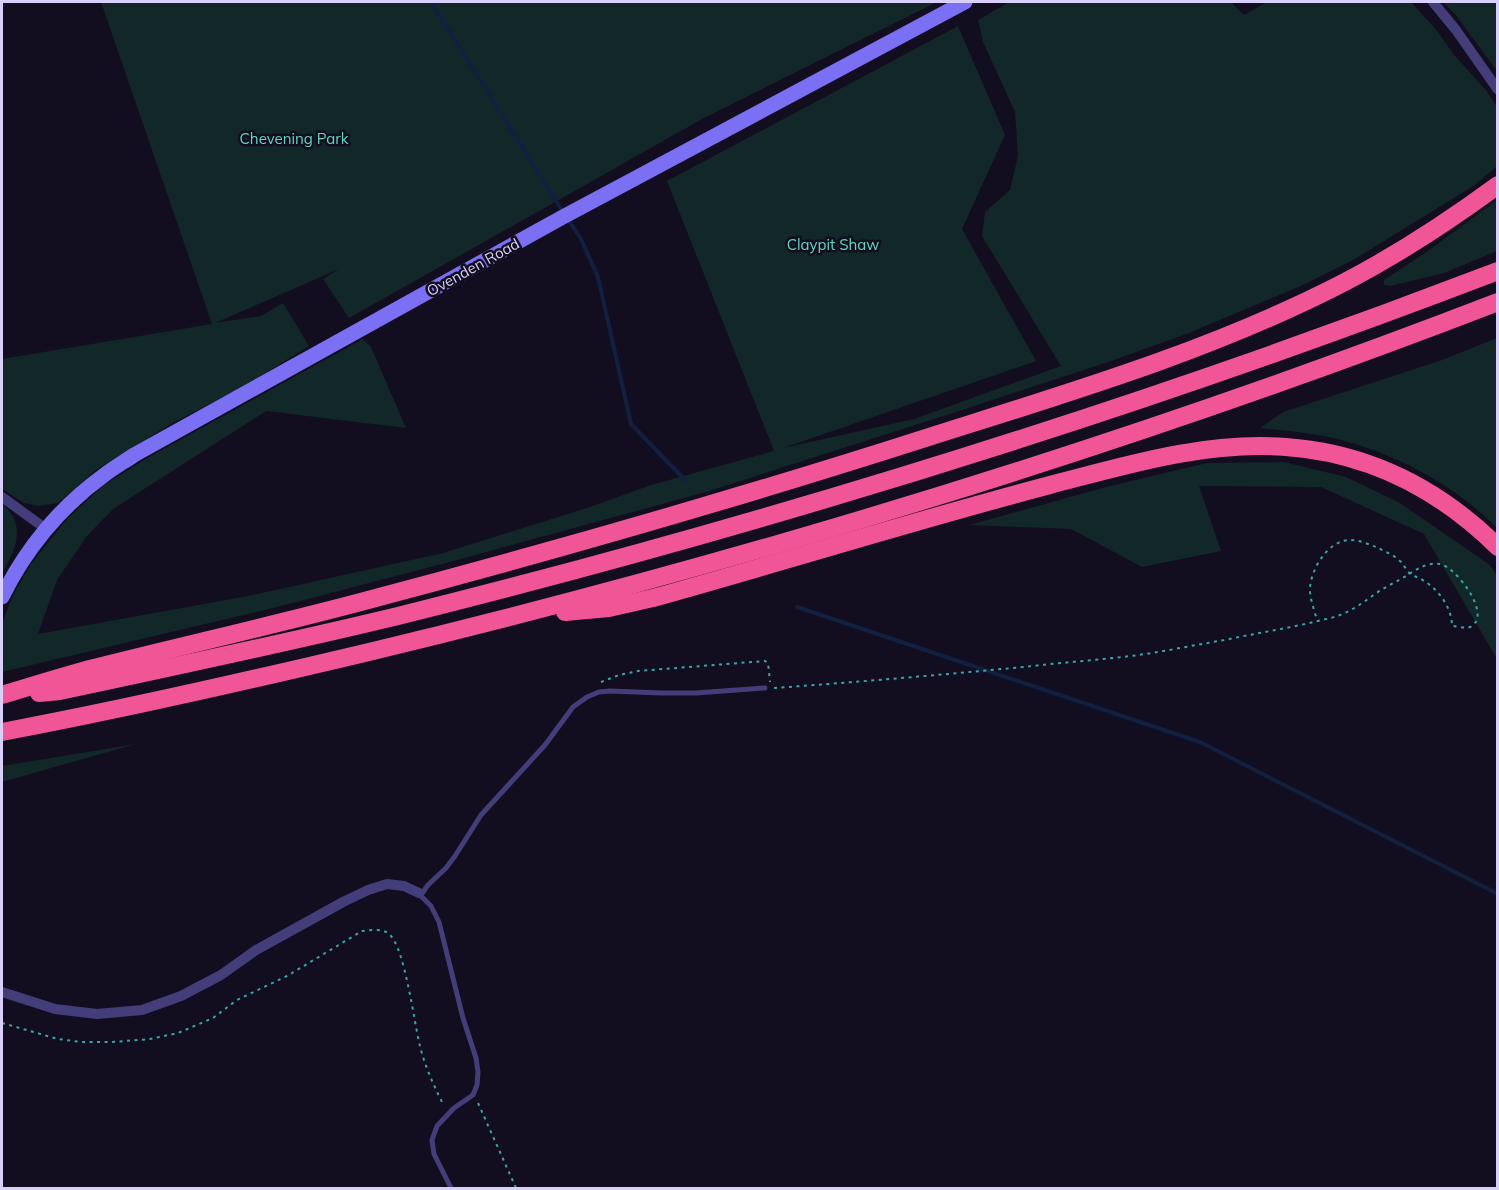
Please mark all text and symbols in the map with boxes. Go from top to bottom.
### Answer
park label: Chevening Park [240,129,349,148]
street label: Ovenden Road [423,234,523,300]
park label: Claypit Shaw [787,235,879,254]

